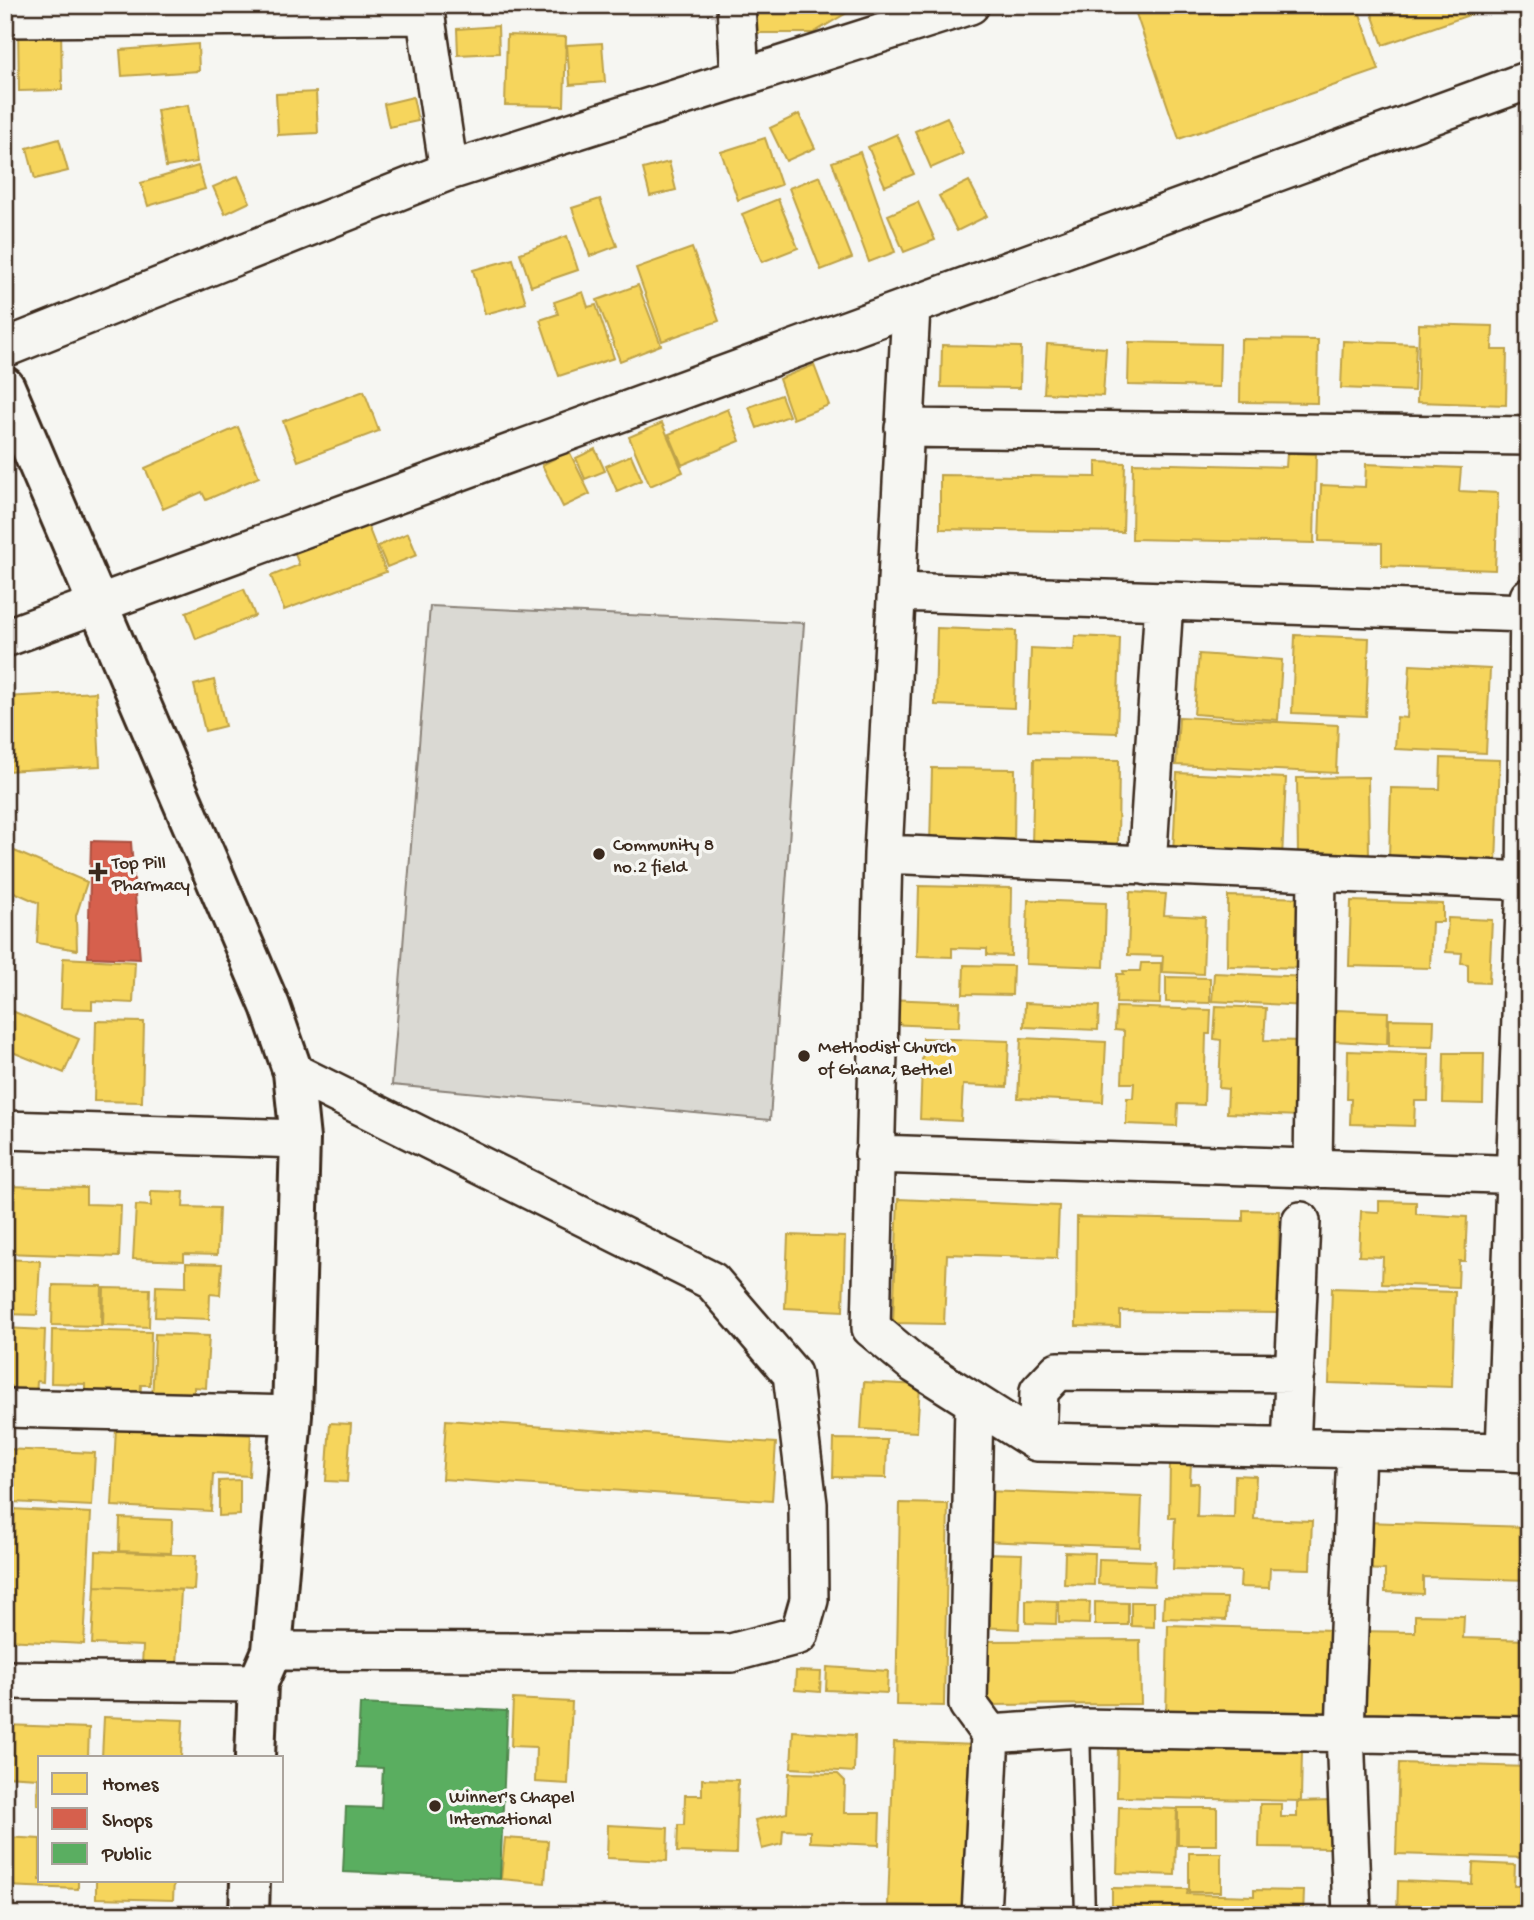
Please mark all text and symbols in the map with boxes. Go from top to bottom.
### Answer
place label: Community 8 no.2 field [613,835,714,880]
marker: Community 8 no.2 field [591,846,607,862]
place label: Top Pill Pharmacy [111,853,190,898]
marker: Top Pill Pharmacy [90,864,106,880]
place label: Methodist Church of Ghana, Bethel [818,1037,956,1082]
marker: Methodist Church of Ghana, Bethel [796,1048,812,1064]
legend [38,1756,284,1882]
text: Homes [102,1774,160,1799]
place label: Winner's Chapel International [449,1787,575,1832]
marker: Winner's Chapel International [427,1798,443,1814]
text: Shops [102,1810,153,1835]
text: Public [101,1844,152,1869]

